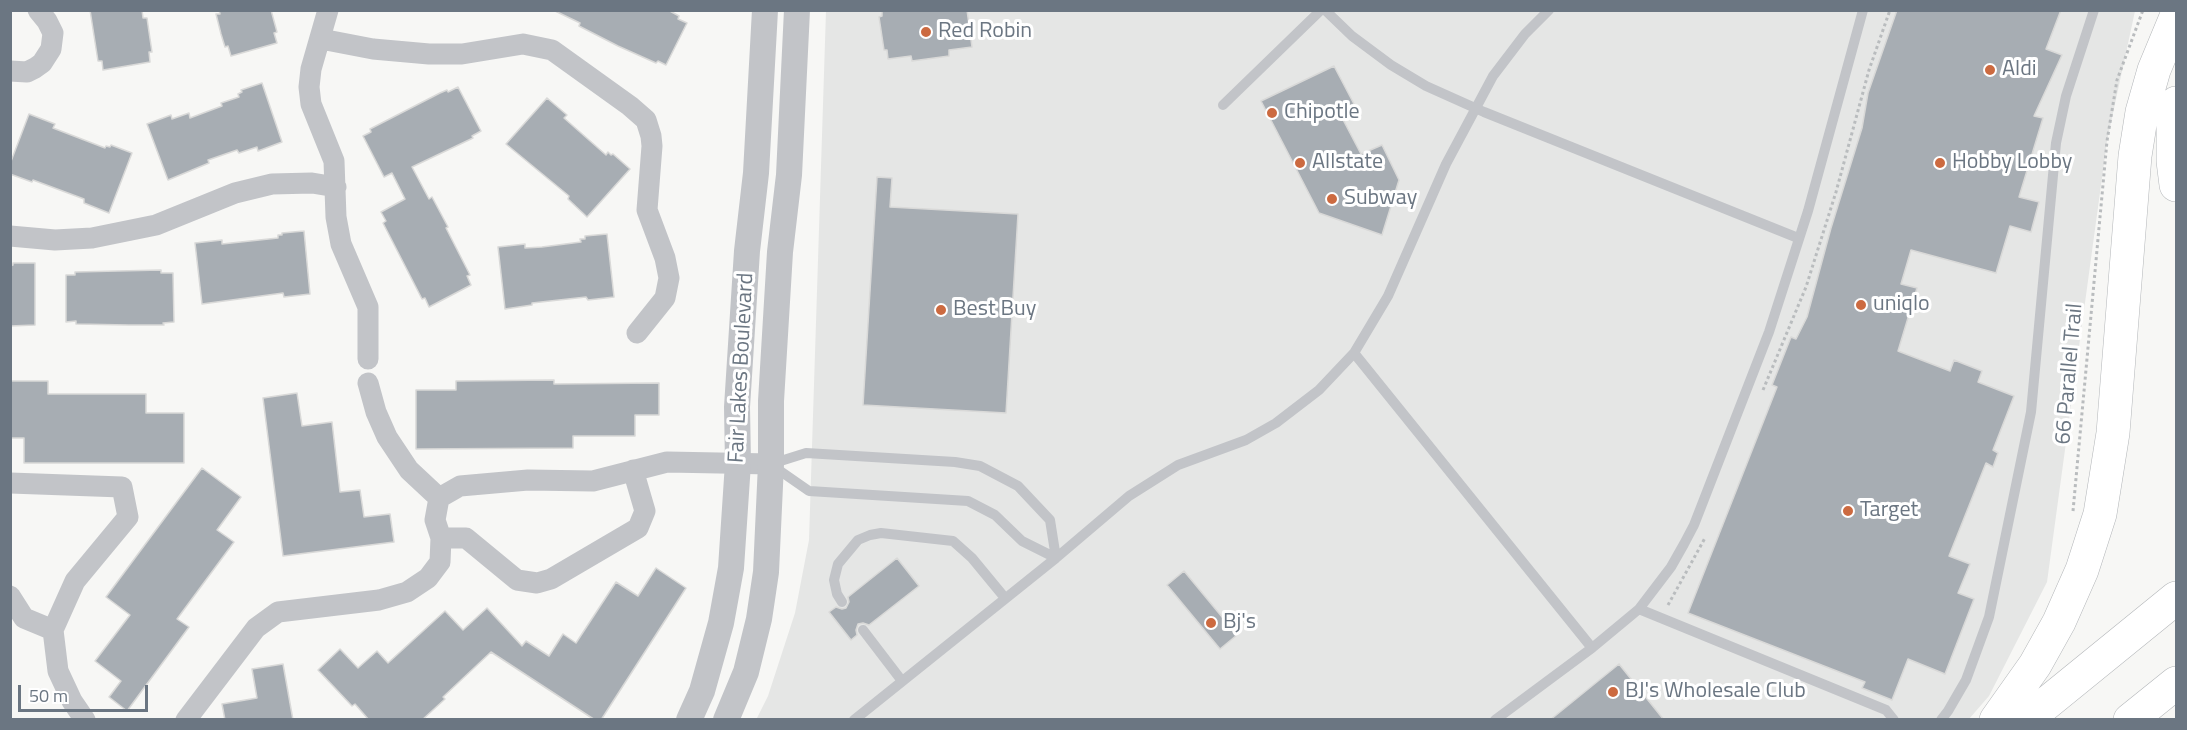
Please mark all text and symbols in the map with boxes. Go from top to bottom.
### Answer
place label: Red Robin [938,19,1032,45]
marker: Red Robin [919,25,933,39]
place label: Aldi [2002,57,2037,83]
marker: Aldi [1983,63,1997,77]
place label: Chipotle [1284,100,1360,126]
marker: Chipotle [1265,106,1279,120]
place label: Allstate [1312,150,1383,176]
place label: Hobby Lobby [1952,150,2072,176]
marker: Allstate [1293,156,1307,170]
marker: Hobby Lobby [1933,156,1947,170]
place label: Subway [1344,186,1417,212]
marker: Subway [1325,192,1339,206]
street label: Fair Lakes Boulevard [724,272,760,464]
place label: uniqlo [1873,292,1930,318]
place label: Best Buy [953,297,1036,323]
marker: uniqlo [1854,298,1868,312]
street label: 66 Parallel Trail [2051,302,2089,446]
marker: Best Buy [934,303,948,317]
place label: Target [1860,498,1918,524]
marker: Target [1841,504,1855,518]
place label: Bj's [1223,610,1256,636]
marker: Bj's [1204,616,1218,630]
scale bar [21,673,152,711]
place label: BJ's Wholesale Club [1625,679,1806,705]
text: 50 m [29,682,68,709]
marker: BJ's Wholesale Club [1606,685,1620,699]

